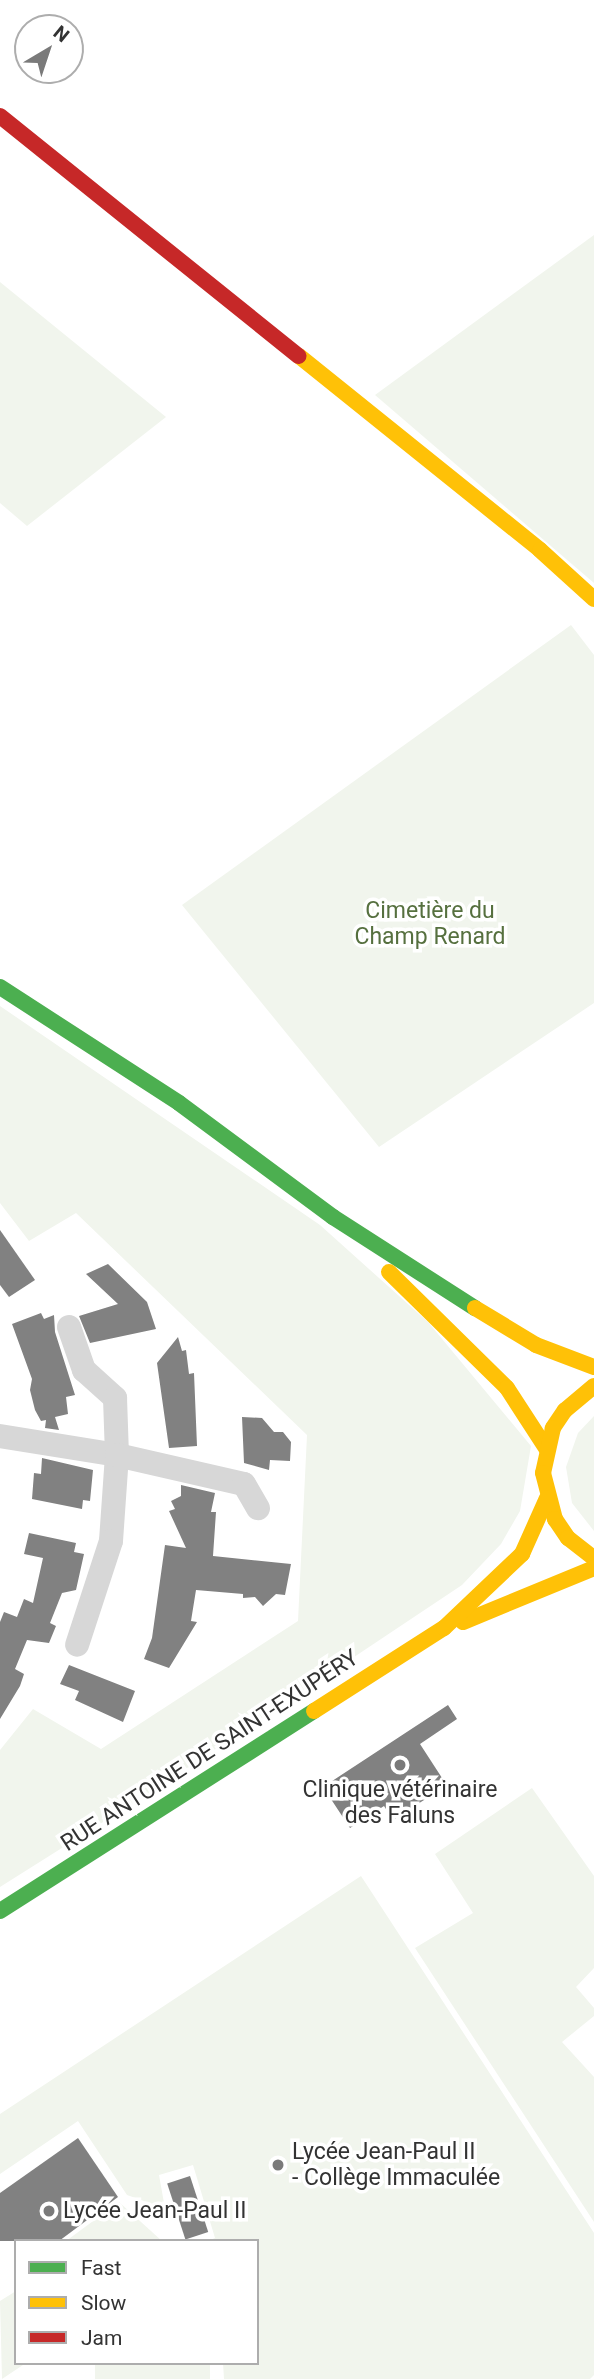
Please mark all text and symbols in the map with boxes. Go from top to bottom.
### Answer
north arrow [14,14,84,84]
text: N [49,21,74,47]
park label: Cimetière du Champ Renard [354,897,506,951]
street label: RUE ANTOINE DE SAINT-EXUPÉRY [56,1644,364,1858]
marker: Clinique vétérinaire des Faluns [392,1757,408,1773]
place label: Clinique vétérinaire des Faluns [303,1776,497,1830]
place label: Lycée Jean-Paul II - Collège Immaculée [292,2138,500,2192]
marker: Lycée Jean-Paul II - Collège Immaculée [270,2157,286,2173]
place label: Lycée Jean-Paul II [63,2197,247,2225]
marker: Lycée Jean-Paul II [41,2203,57,2219]
legend [14,2239,259,2365]
text: Fast [81,2256,121,2280]
text: Slow [81,2291,126,2315]
text: Jam [81,2326,122,2350]

